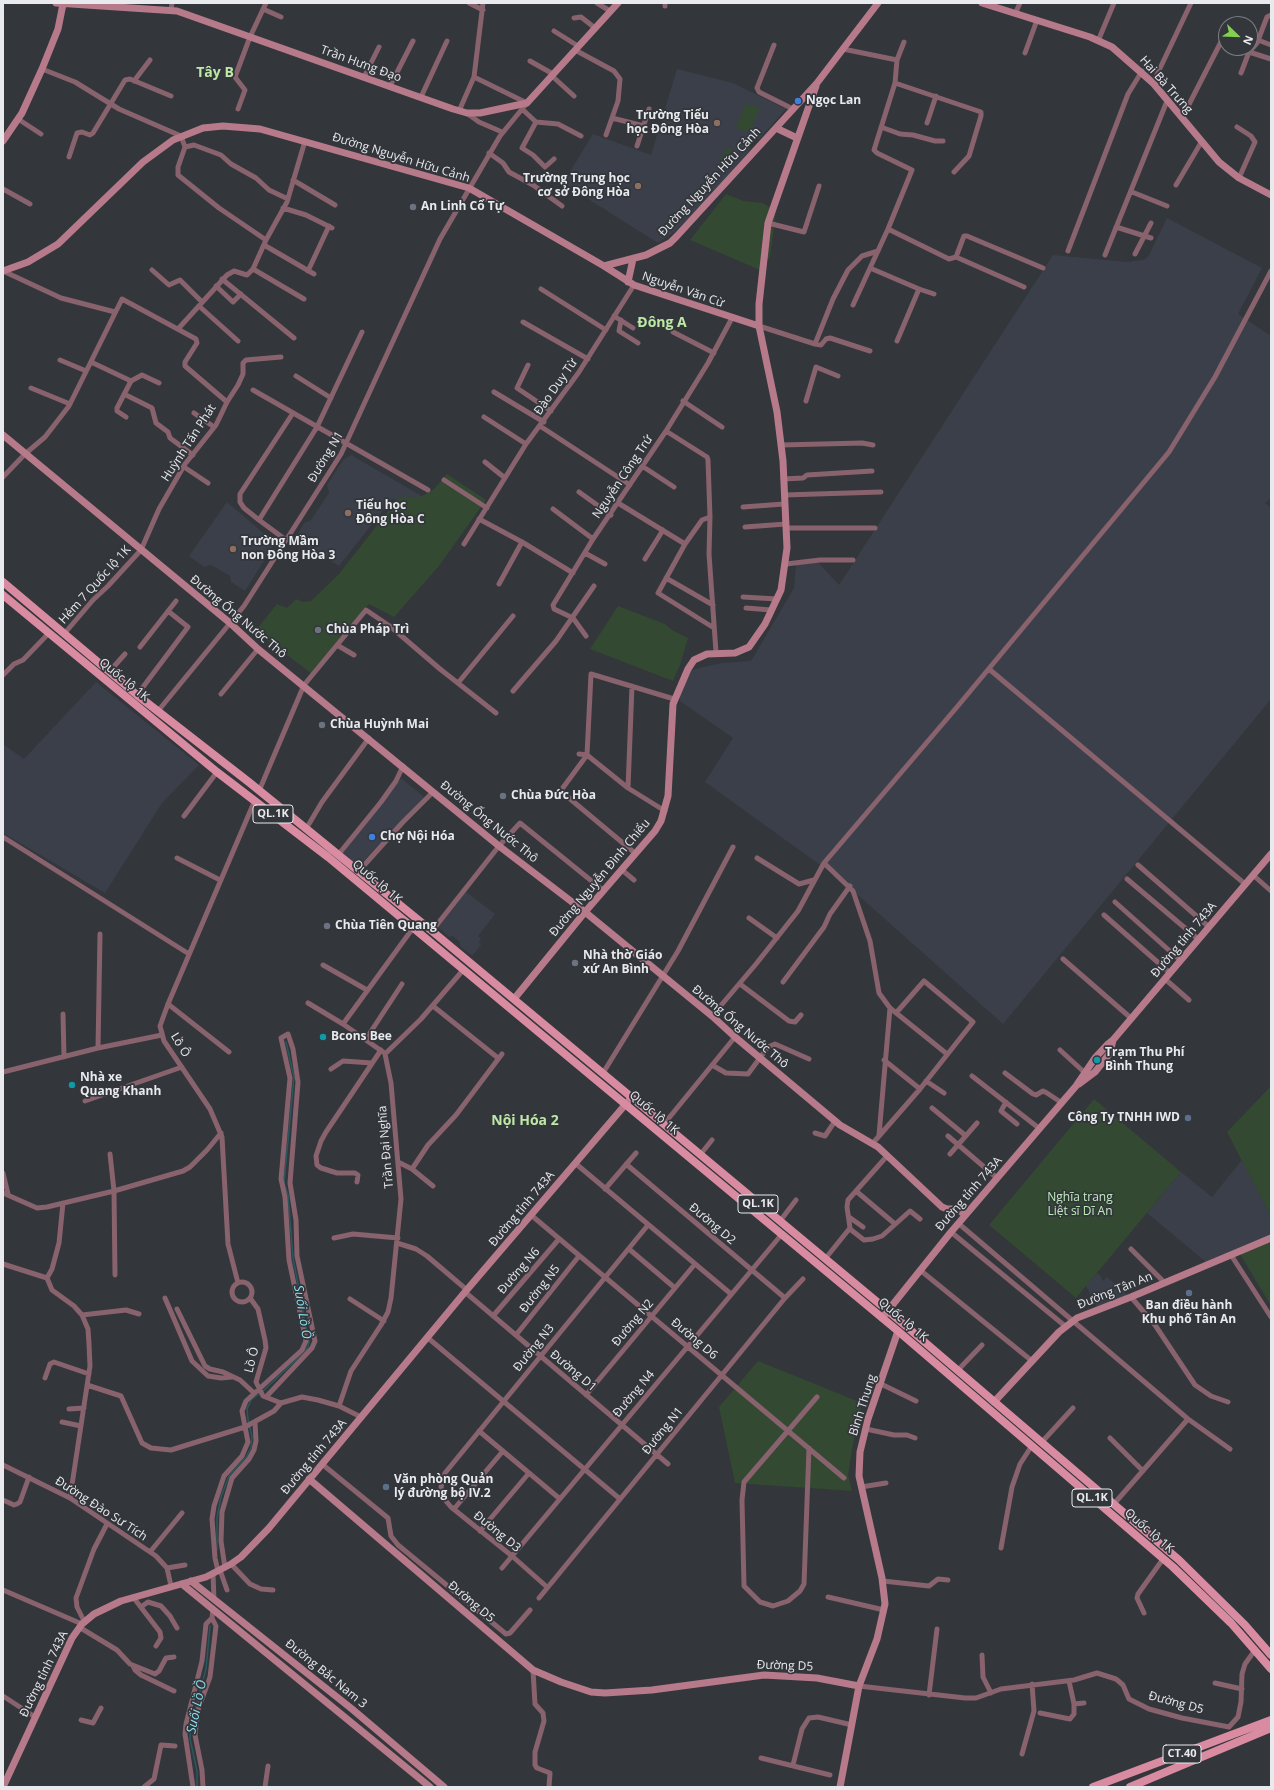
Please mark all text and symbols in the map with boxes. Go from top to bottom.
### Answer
north arrow [1218,16,1258,56]
text: N [1240,33,1257,48]
street label: Trần Hưng Đạo [319,43,403,85]
street label: Hai Bà Trưng [1136,53,1196,117]
district label: Tây B [196,65,234,81]
place label: Ngọc Lan [806,94,861,108]
marker: Ngọc Lan [793,96,803,106]
place label: Trường Tiểu học Đông Hòa [626,109,709,137]
marker: Trường Tiểu học Đông Hòa [712,118,722,128]
street label: Đường Nguyễn Hữu Cảnh [656,125,764,239]
street label: Đường Nguyễn Hữu Cảnh [330,130,472,186]
place label: Trường Trung học cơ sở Đông Hòa [523,172,630,200]
marker: Trường Trung học cơ sở Đông Hòa [633,181,643,191]
place label: An Linh Cổ Tự [421,200,504,214]
marker: An Linh Cổ Tự [408,202,418,212]
street label: Nguyễn Văn Cừ [640,269,726,311]
district label: Đông A [637,315,687,331]
street label: Đào Duy Từ [531,356,581,418]
street label: Huỳnh Tấn Phát [159,402,219,484]
street label: Đường N1 [305,429,347,485]
street label: Nguyễn Công Trứ [590,433,656,521]
place label: Tiểu học Đông Hòa C [356,499,425,527]
marker: Tiểu học Đông Hòa C [343,508,353,518]
place label: Trường Mầm non Đông Hòa 3 [241,535,335,563]
street label: Hẻm 7 Quốc lộ 1K [56,543,134,627]
marker: Trường Mầm non Đông Hòa 3 [228,544,238,554]
street label: Đường Ống Nước Thô [187,572,289,662]
place label: Chùa Pháp Trì [326,623,409,637]
marker: Chùa Pháp Trì [313,625,323,635]
street label: Quốc lộ 1K [96,655,152,705]
place label: Chùa Huỳnh Mai [330,718,429,732]
marker: Chùa Huỳnh Mai [317,720,327,730]
street label: Đường Ống Nước Thô [437,778,541,866]
place label: Chùa Đức Hòa [511,789,596,803]
marker: Chùa Đức Hòa [498,791,508,801]
road number: QL.1K [253,805,293,823]
street label: Đường Nguyễn Đình Chiểu [547,816,653,940]
place label: Chợ Nội Hóa [380,830,455,844]
marker: Chợ Nội Hóa [367,832,377,842]
street label: Quốc lộ 1K [349,857,405,907]
street label: Đường tỉnh 743A [1148,899,1220,981]
place label: Chùa Tiên Quang [335,919,437,933]
marker: Chùa Tiên Quang [322,921,332,931]
place label: Nhà thờ Giáo xứ An Bình [583,949,662,977]
marker: Nhà thờ Giáo xứ An Bình [570,958,580,968]
street label: Đường Ống Nước Thô [689,982,791,1072]
street label: Lồ Ô [167,1030,193,1060]
place label: Bcons Bee [331,1030,392,1044]
marker: Bcons Bee [318,1032,328,1042]
place label: Trạm Thu Phí Bình Thung [1105,1046,1184,1074]
marker: Trạm Thu Phí Bình Thung [1092,1055,1102,1065]
place label: Nhà xe Quang Khanh [80,1071,161,1099]
marker: Nhà xe Quang Khanh [67,1080,77,1090]
street label: Quốc lộ 1K [626,1088,682,1138]
street label: Trần Đại Nghĩa [375,1105,397,1189]
place label: Công Ty TNHH IWD [1068,1111,1180,1125]
district label: Nội Hóa 2 [491,1113,559,1129]
marker: Công Ty TNHH IWD [1183,1113,1193,1123]
street label: Đường tỉnh 743A [933,1154,1005,1234]
street label: Đường tỉnh 743A [486,1168,558,1250]
park label: Nghĩa trang Liệt sĩ Dĩ An [1047,1191,1113,1219]
road number: QL.1K [738,1195,778,1213]
street label: Đường D2 [686,1200,738,1248]
street label: Đường N6 [495,1245,543,1297]
street label: Đường N5 [517,1262,563,1316]
street label: Đường Tân An [1075,1269,1155,1313]
water label: Suối Lồ Ồ [290,1284,314,1340]
marker: Ban điều hành Khu phố Tân An [1184,1288,1194,1298]
street label: Quốc lộ 1K [875,1295,931,1345]
street label: Đường N2 [609,1297,657,1349]
place label: Ban điều hành Khu phố Tân An [1142,1299,1236,1327]
street label: Đường D6 [668,1315,720,1363]
street label: Đường N3 [511,1321,557,1375]
street label: Lồ Ô [242,1346,262,1374]
street label: Đường D1 [547,1347,599,1395]
street label: Đường N4 [610,1368,658,1420]
street label: Bình Thung [846,1372,880,1438]
street label: Đường N1 [640,1404,686,1458]
street label: Đường tỉnh 743A [278,1416,350,1498]
place label: Văn phòng Quản lý đường bộ IV.2 [394,1473,493,1501]
street label: Đường Đào Sư Tích [52,1474,150,1544]
marker: Văn phòng Quản lý đường bộ IV.2 [381,1482,391,1492]
road number: QL.1K [1072,1489,1112,1507]
street label: Quốc lộ 1K [1122,1506,1176,1556]
street label: Đường D3 [470,1509,524,1555]
street label: Đường D5 [445,1578,497,1626]
street label: Đường tỉnh 743A [17,1628,71,1720]
street label: Đường Bắc Nam 3 [282,1637,370,1711]
street label: Đường D5 [756,1658,814,1674]
water label: Suối Lồ Ồ [184,1679,210,1735]
street label: Đường D5 [1147,1689,1205,1717]
road number: CT.40 [1163,1745,1201,1763]

